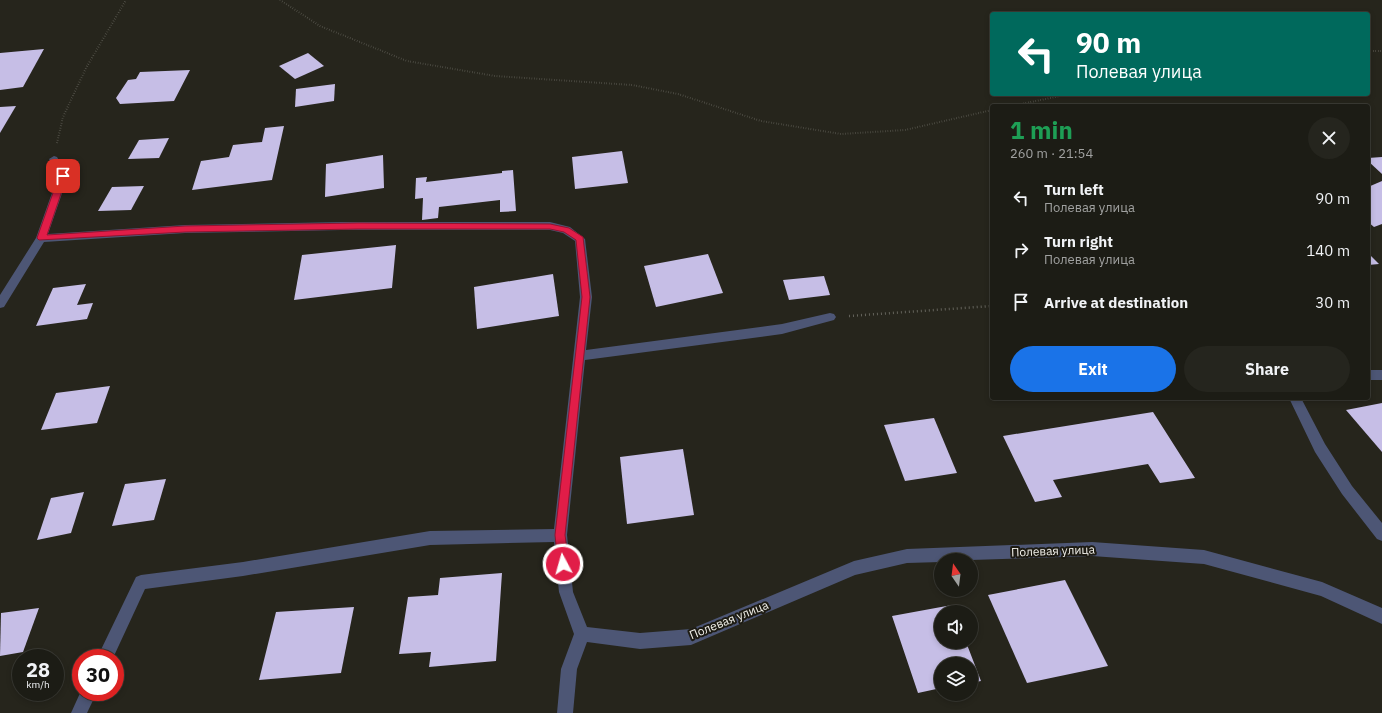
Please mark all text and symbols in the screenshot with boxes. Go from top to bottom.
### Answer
text: 90 m [1076,24,1141,61]
icon: left [1010,28,1062,80]
text: Полевая улица [1076,60,1202,83]
text: 1 min [1010,114,1073,146]
button: close [1308,117,1350,159]
text: 260 m · 21:54 [1010,145,1093,162]
pin [46,159,80,193]
icon: arrive [52,165,74,187]
text: Turn left [1044,180,1104,199]
icon: left [1010,187,1032,209]
text: 90 m [1315,189,1350,208]
text: Полевая улица [1044,199,1135,216]
text: Turn right [1044,232,1113,251]
icon: right [1010,239,1032,261]
text: 140 m [1306,241,1350,260]
text: Полевая улица [1044,251,1135,268]
icon: arrive [1010,291,1032,313]
text: Arrive at destination [1044,293,1188,312]
text: 30 m [1315,293,1350,312]
button: Exit [1010,346,1176,392]
button: Share [1184,346,1350,392]
street label: Полевая улица [1011,542,1096,559]
position arrow [542,543,584,585]
north arrow [934,553,978,597]
map controls [934,553,978,701]
street label: Полевая улица [687,597,771,642]
button: sound [934,605,978,649]
speed limit sign: 30 [72,649,124,701]
text: 28 [26,656,50,683]
button: layers [934,657,978,701]
text: km/h [26,678,50,691]

